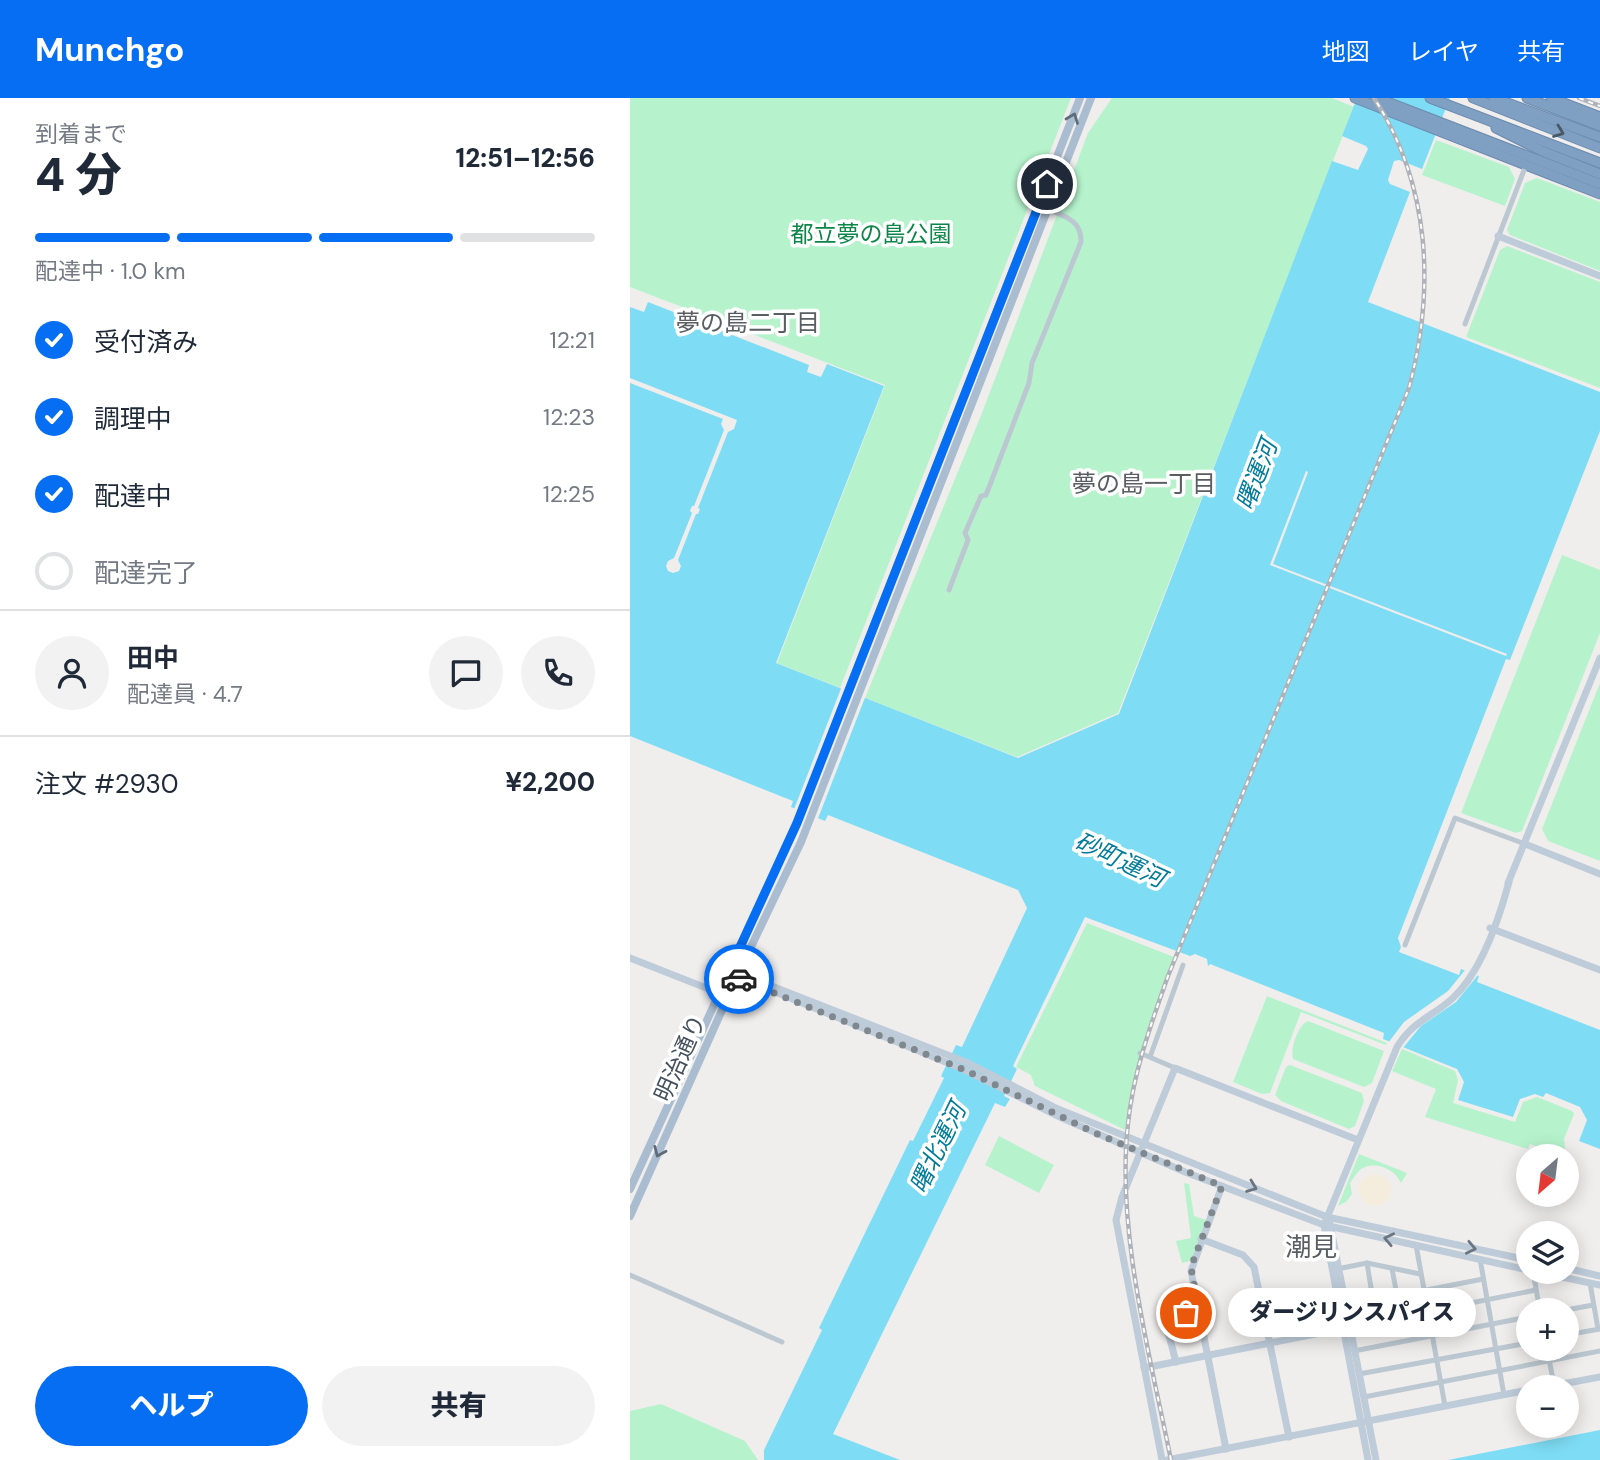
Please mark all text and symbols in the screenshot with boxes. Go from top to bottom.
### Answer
text: Munchgo [35,28,185,71]
text: 地図 [1322,36,1370,67]
text: レイヤ [1408,36,1479,67]
text: 共有 [1517,36,1565,67]
one-way arrow [1064,113,1078,125]
text: 到着まで [35,119,127,149]
one-way arrow [1553,123,1565,137]
text: 12:51–12:56 [456,141,595,175]
text: 4 分 [35,145,122,205]
pin [1017,154,1077,214]
icon: home [1028,165,1066,203]
park label: 都立夢の島公園 [791,219,952,249]
text: 配達中 · 1.0 km [35,256,186,286]
district label: 夢の島二丁目 [676,307,820,338]
icon: check [35,321,73,359]
text: 受付済み [94,325,198,359]
text: 12:21 [550,325,595,355]
icon: check [35,398,73,436]
text: 調理中 [94,402,172,436]
text: 12:23 [543,402,595,432]
water label: 曙運河 [1229,432,1285,514]
district label: 夢の島一丁目 [1072,468,1216,499]
icon: check [35,475,73,513]
text: 配達中 [94,479,172,513]
text: 12:25 [543,479,595,509]
text: 配達完了 [94,556,198,590]
button: person [35,636,109,710]
button: chat [429,636,503,710]
button: phone [521,636,595,710]
text: 田中 [127,641,179,675]
text: 配達員 · 4.7 [127,679,243,709]
text: ¥2,200 [505,765,595,799]
text: 注文 #2930 [35,767,179,801]
water label: 砂町運河 [1070,825,1174,896]
courier [704,944,774,1014]
icon: car [720,960,758,998]
street label: 明治通り [648,1010,712,1106]
water label: 曙北運河 [903,1094,974,1198]
north arrow [1516,1144,1578,1208]
map controls [1516,1144,1579,1438]
one-way arrow [653,1145,667,1157]
one-way arrow [1245,1179,1257,1193]
button: layers [1516,1221,1579,1284]
district label: 潮見 [1285,1230,1337,1264]
one-way arrow [1383,1233,1395,1248]
one-way arrow [1465,1239,1477,1254]
pin [1156,1283,1216,1343]
callout: ダージリンスパイス [1228,1288,1476,1338]
icon: bag [1167,1294,1205,1332]
text: ダージリンスパイス [1249,1297,1455,1327]
button: + [1516,1298,1579,1361]
button: ヘルプ [35,1366,308,1446]
button: 共有 [322,1366,595,1446]
button: − [1516,1375,1579,1438]

